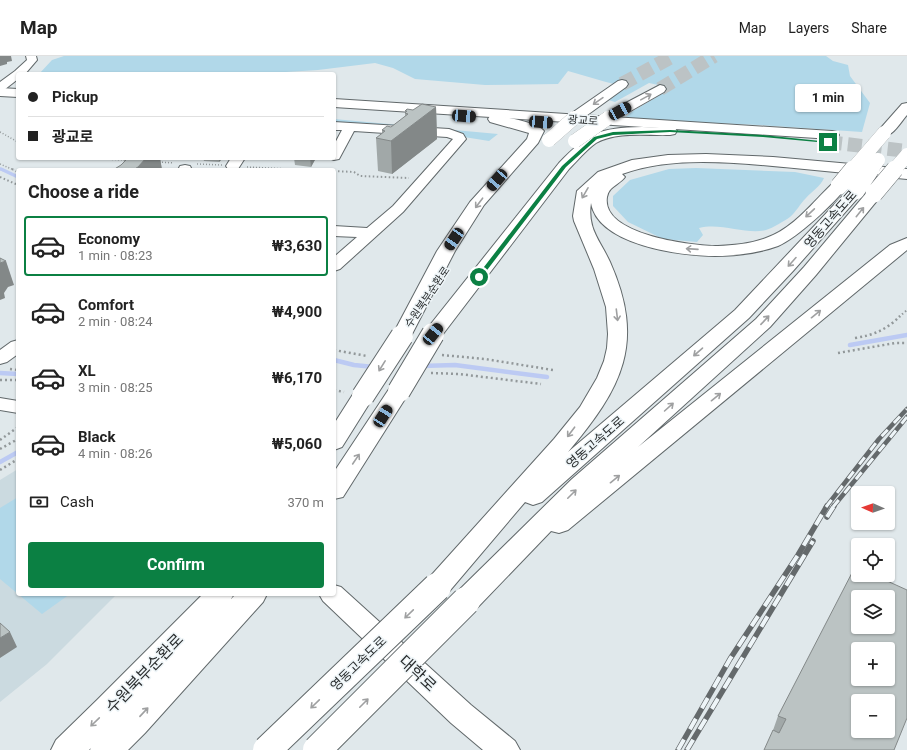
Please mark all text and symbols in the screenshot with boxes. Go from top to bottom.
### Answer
text: Map [20,16,58,39]
text: Map [739,20,766,36]
text: Layers [788,20,829,36]
text: Share [851,20,887,36]
callout: 1 min [795,84,861,112]
text: Pickup [52,88,98,106]
text: 1 min [812,90,844,105]
one-way arrow [640,92,652,100]
one-way arrow [593,97,604,105]
car [607,100,633,122]
car [452,109,476,123]
street label: 광교로 [567,113,599,128]
car [529,115,553,129]
text: 광교로 [52,128,93,146]
route end [819,133,837,151]
car [485,167,509,193]
text: Choose a ride [28,181,139,202]
one-way arrow [581,187,589,199]
street label: 영동고속도로 [801,187,860,251]
one-way arrow [475,197,483,208]
one-way arrow [856,206,865,217]
one-way arrow [805,208,816,217]
car [442,226,466,252]
icon: car [30,228,66,264]
text: Economy [78,230,140,248]
text: ₩3,630 [272,237,322,255]
one-way arrow [686,246,699,253]
text: 1 min · 08:23 [78,248,153,263]
one-way arrow [788,257,797,267]
street label: 수원북부순환로 [402,264,453,330]
route start [470,268,488,286]
icon: car [30,294,66,330]
text: Comfort [78,296,134,314]
text: ₩4,900 [272,303,322,321]
one-way arrow [613,308,620,321]
one-way arrow [811,310,822,319]
text: 2 min · 08:24 [78,314,153,329]
one-way arrow [761,315,770,325]
car [421,321,445,347]
one-way arrow [693,347,704,356]
icon: car [30,360,66,396]
one-way arrow [378,360,387,371]
text: XL [78,362,96,380]
text: ₩6,170 [272,369,322,387]
text: 3 min · 08:25 [78,380,153,395]
one-way arrow [710,392,721,401]
car [371,403,395,429]
one-way arrow [663,403,673,412]
street label: 영동고속도로 [563,413,627,472]
icon: car [30,426,66,462]
one-way arrow [566,427,575,438]
text: Black [78,428,115,446]
text: ₩5,060 [272,435,322,453]
text: 4 min · 08:26 [78,446,153,461]
one-way arrow [352,454,360,465]
one-way arrow [610,474,620,483]
north arrow [851,486,895,530]
map controls [851,486,895,738]
one-way arrow [567,489,577,499]
icon: cash [28,491,50,513]
text: Cash [60,493,94,511]
text: 370 m [287,495,324,510]
button: locate [851,538,895,582]
button: Confirm [28,542,324,588]
button: layers [851,590,895,634]
one-way arrow [404,609,414,618]
street label: 수원북부순환로 [102,629,187,717]
street label: 영동고속도로 [327,633,389,694]
button: + [851,642,895,686]
street label: 대학로 [395,651,440,696]
button: − [851,694,895,738]
one-way arrow [359,698,369,707]
one-way arrow [310,699,320,709]
one-way arrow [139,707,148,717]
one-way arrow [90,718,100,727]

